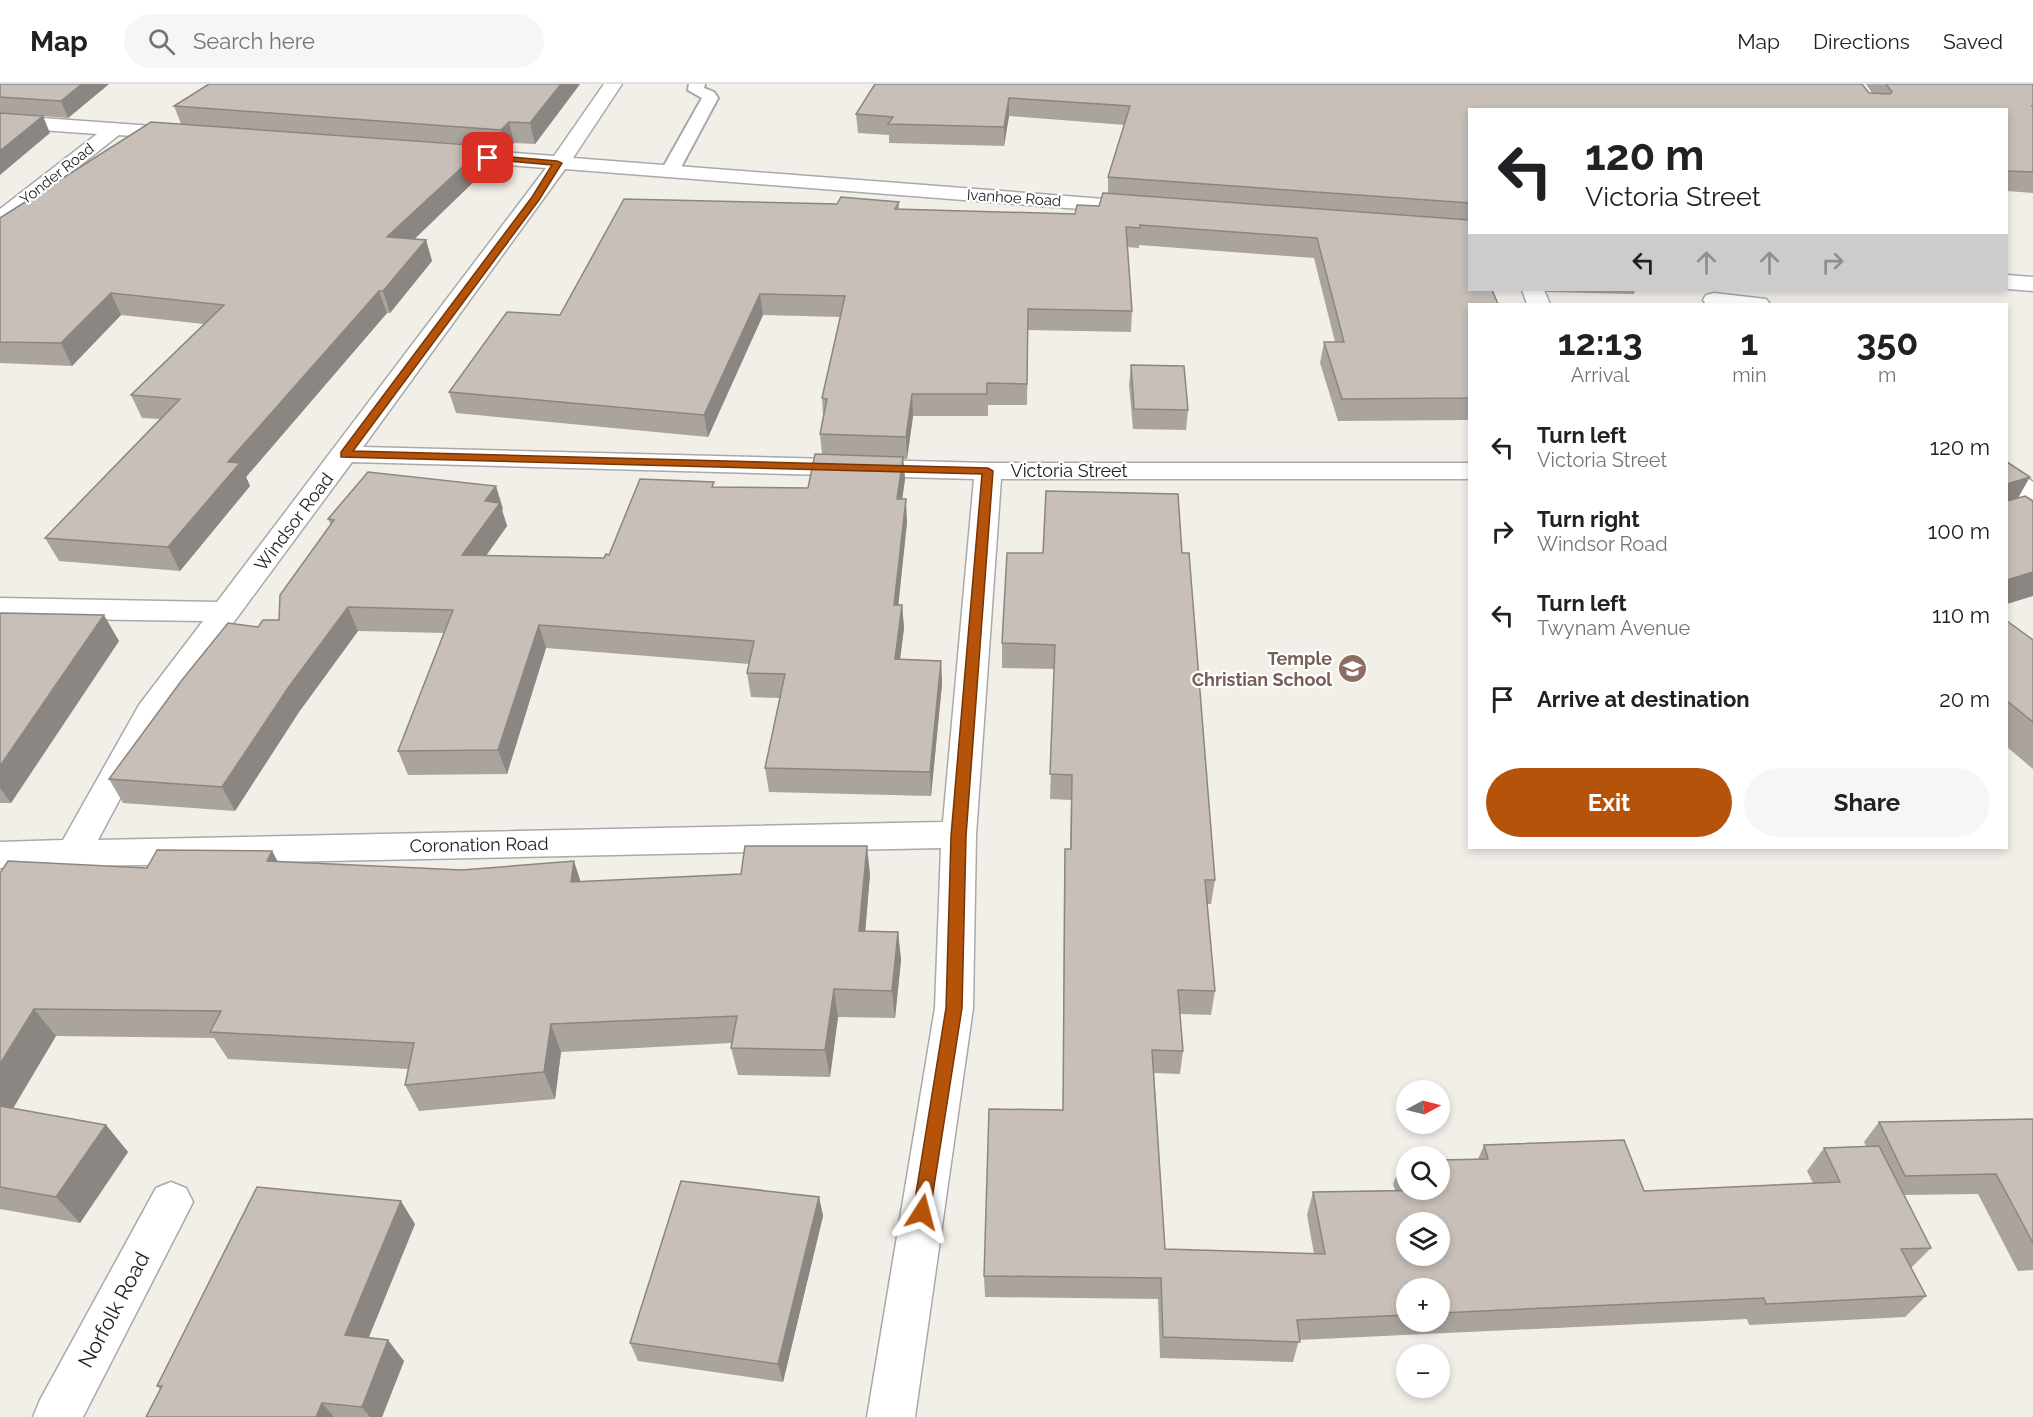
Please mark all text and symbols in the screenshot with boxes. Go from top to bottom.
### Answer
search box [124,14,544,68]
text: Map [30,25,88,58]
icon: search [145,25,178,58]
text: Search here [193,28,315,54]
text: Map [1737,29,1780,54]
text: Directions [1813,29,1910,54]
text: Saved [1943,29,2003,54]
text: 120 m [1585,131,1704,180]
pin [462,132,513,183]
icon: left [1486,132,1564,210]
street label: Yonder Road [16,140,98,208]
icon: arrive [471,141,504,174]
text: Victoria Street [1585,181,1761,212]
street label: Ivanhoe Road [966,186,1062,210]
icon: left [1627,246,1660,279]
icon: ahead [1690,246,1723,279]
icon: ahead [1753,246,1786,279]
icon: right [1816,246,1849,279]
text: 12:13 [1558,321,1643,363]
text: 1 [1740,321,1758,363]
text: 350 [1856,321,1918,363]
text: Arrival [1571,363,1629,387]
text: min [1732,363,1767,387]
text: m [1878,363,1896,387]
text: Turn left [1537,422,1627,448]
icon: left [1486,431,1519,464]
text: 120 m [1930,434,1990,460]
text: Victoria Street [1537,448,1667,472]
street label: Victoria Street [1010,460,1128,481]
street label: Windsor Road [250,468,337,575]
text: Turn right [1537,506,1640,532]
icon: right [1486,515,1519,548]
text: 100 m [1928,518,1990,544]
text: Windsor Road [1537,532,1668,556]
text: Turn left [1537,590,1627,616]
icon: left [1486,599,1519,632]
text: 110 m [1932,602,1990,628]
text: Twynam Avenue [1537,616,1690,640]
place label: Temple Christian School [1192,648,1332,690]
school or university icon: Temple Christian School [1337,653,1369,685]
icon: arrive [1486,683,1519,716]
text: Arrive at destination [1537,686,1750,712]
text: 20 m [1939,686,1990,712]
button: Exit [1486,768,1732,837]
button: Share [1744,768,1990,837]
street label: Coronation Road [409,833,549,856]
north arrow [1396,1080,1450,1134]
map controls [1396,1080,1450,1398]
button: search [1396,1146,1450,1200]
position arrow [890,1180,954,1244]
button: layers [1396,1212,1450,1266]
street label: Norfolk Road [73,1248,155,1372]
button: + [1396,1278,1450,1332]
button: − [1396,1344,1450,1398]

